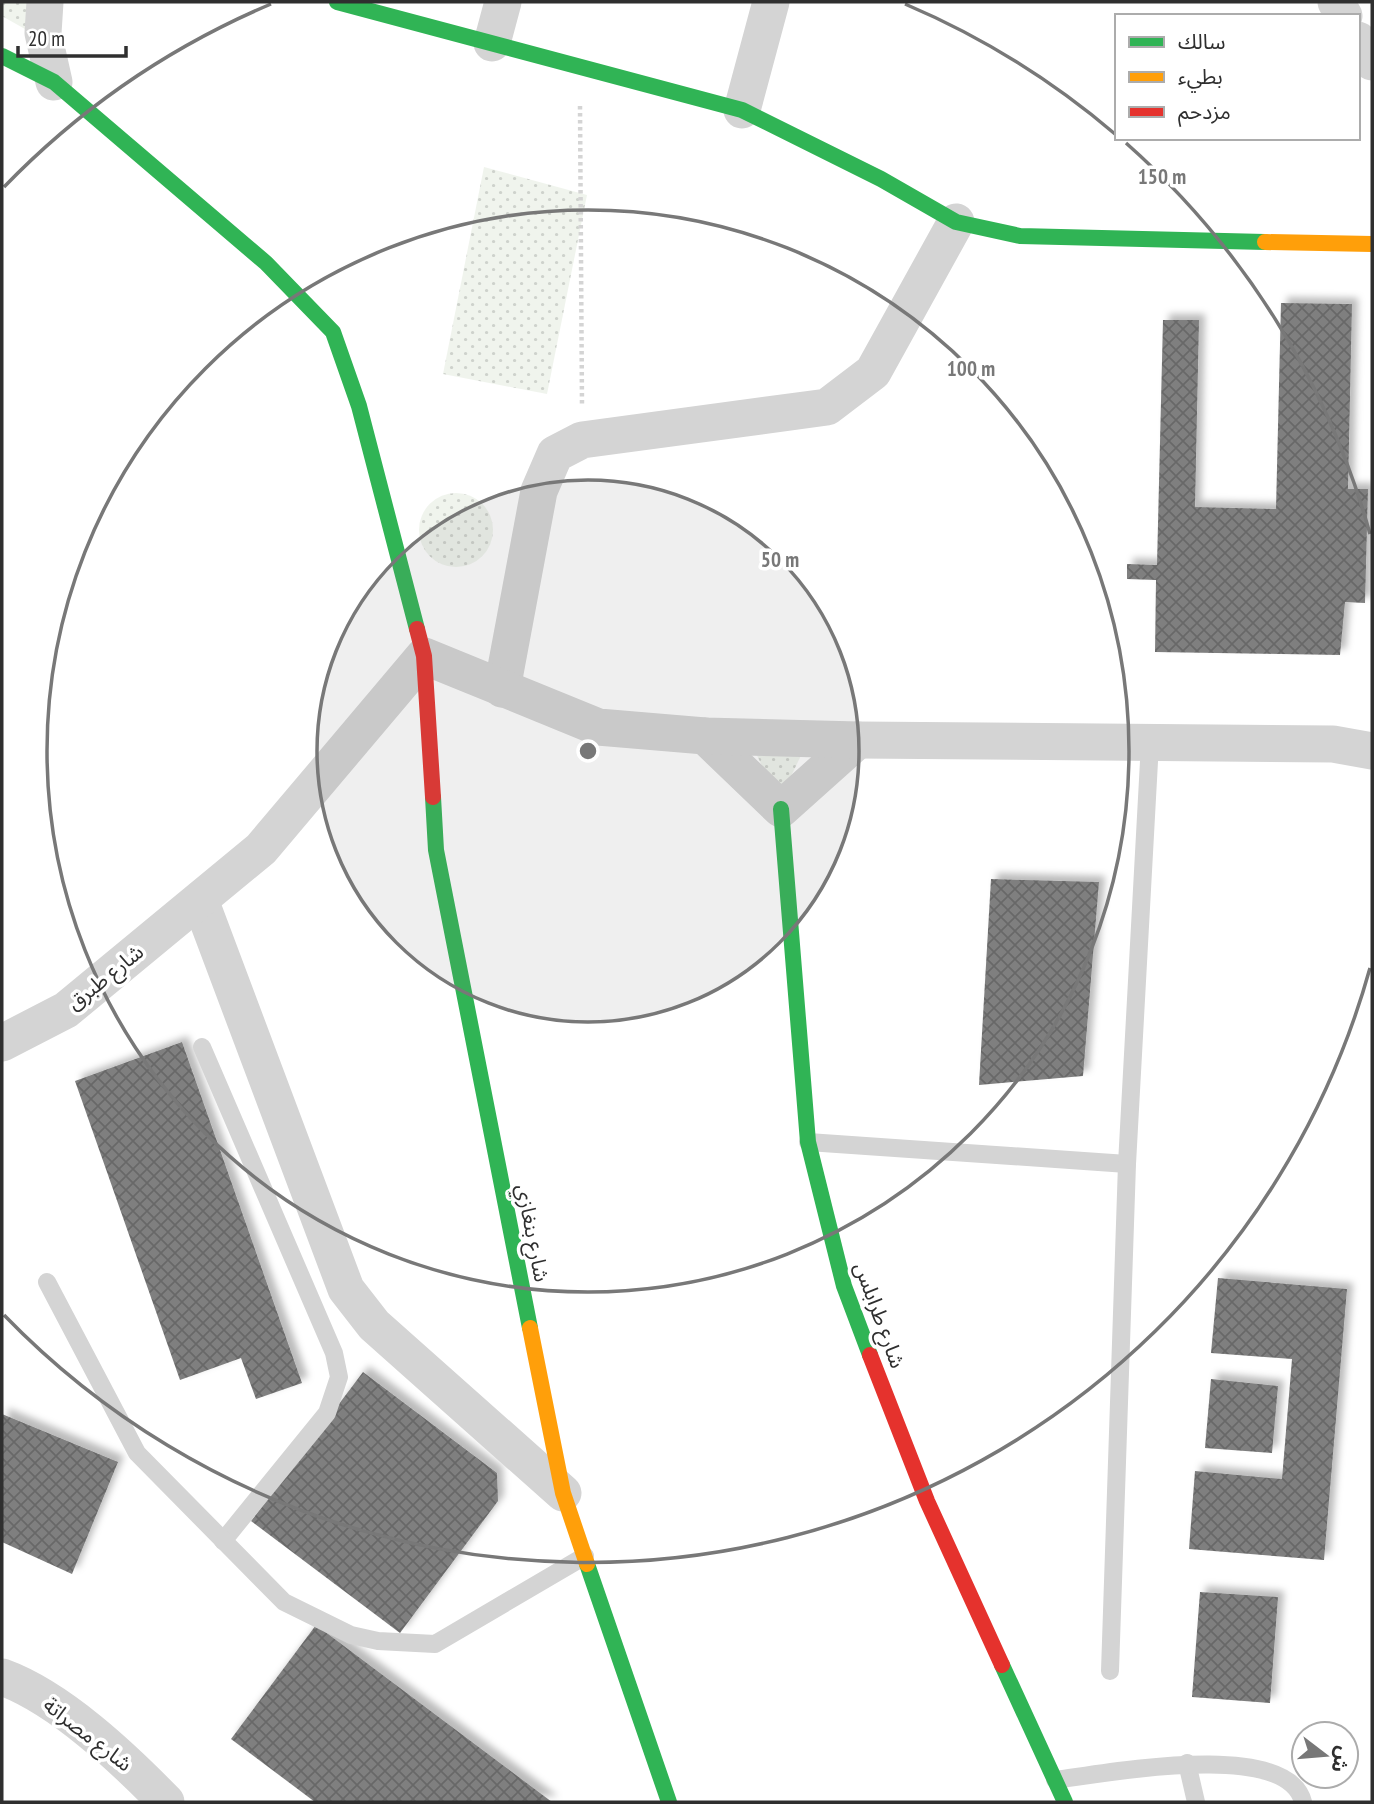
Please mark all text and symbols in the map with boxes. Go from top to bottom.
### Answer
scale bar [18,14,126,58]
legend [1115,14,1360,140]
text: 20 m [28,25,65,52]
text: سالك [1178,28,1225,55]
text: بطيء [1178,63,1223,93]
text: مزدحم [1178,98,1231,127]
text: 150 m [1138,163,1186,190]
text: 100 m [947,355,995,382]
text: 50 m [761,546,799,573]
centre of rings [576,739,600,763]
street label: شارع طبرق [61,938,150,1018]
street label: شارع بنغازي [507,1182,556,1285]
street label: شارع طرابلس [846,1258,912,1372]
street label: شارع مصراتة [37,1691,138,1779]
north arrow [1290,1720,1360,1790]
text: ش [1326,1744,1356,1776]

